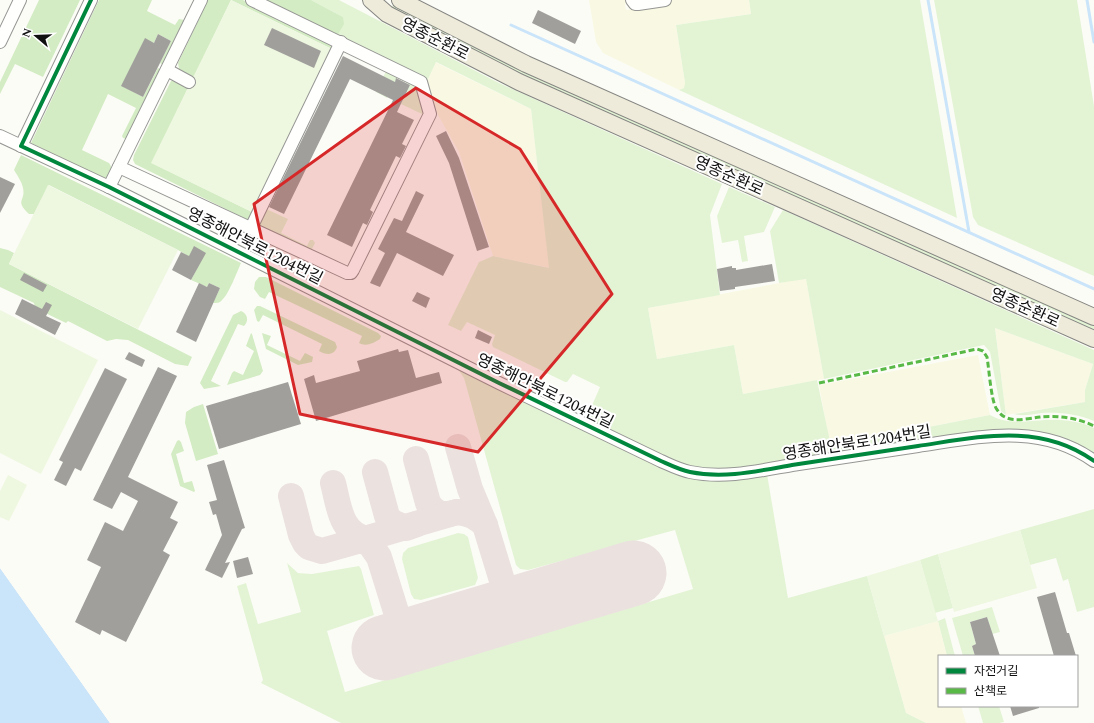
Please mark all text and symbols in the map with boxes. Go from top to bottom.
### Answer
street label: 영종순환로 [397,12,473,67]
north arrow [16,16,56,56]
text: N [18,26,37,40]
street label: 영종순환로 [690,150,768,202]
street label: 영종해안북로1204번길 [183,201,327,291]
street label: 영종순환로 [986,282,1064,334]
street label: 영종해안북로1204번길 [472,347,618,435]
street label: 영종해안북로1204번길 [781,419,933,467]
legend [938,655,1078,707]
text: 자전거길 [974,662,1018,681]
text: 산책로 [974,682,1007,701]

